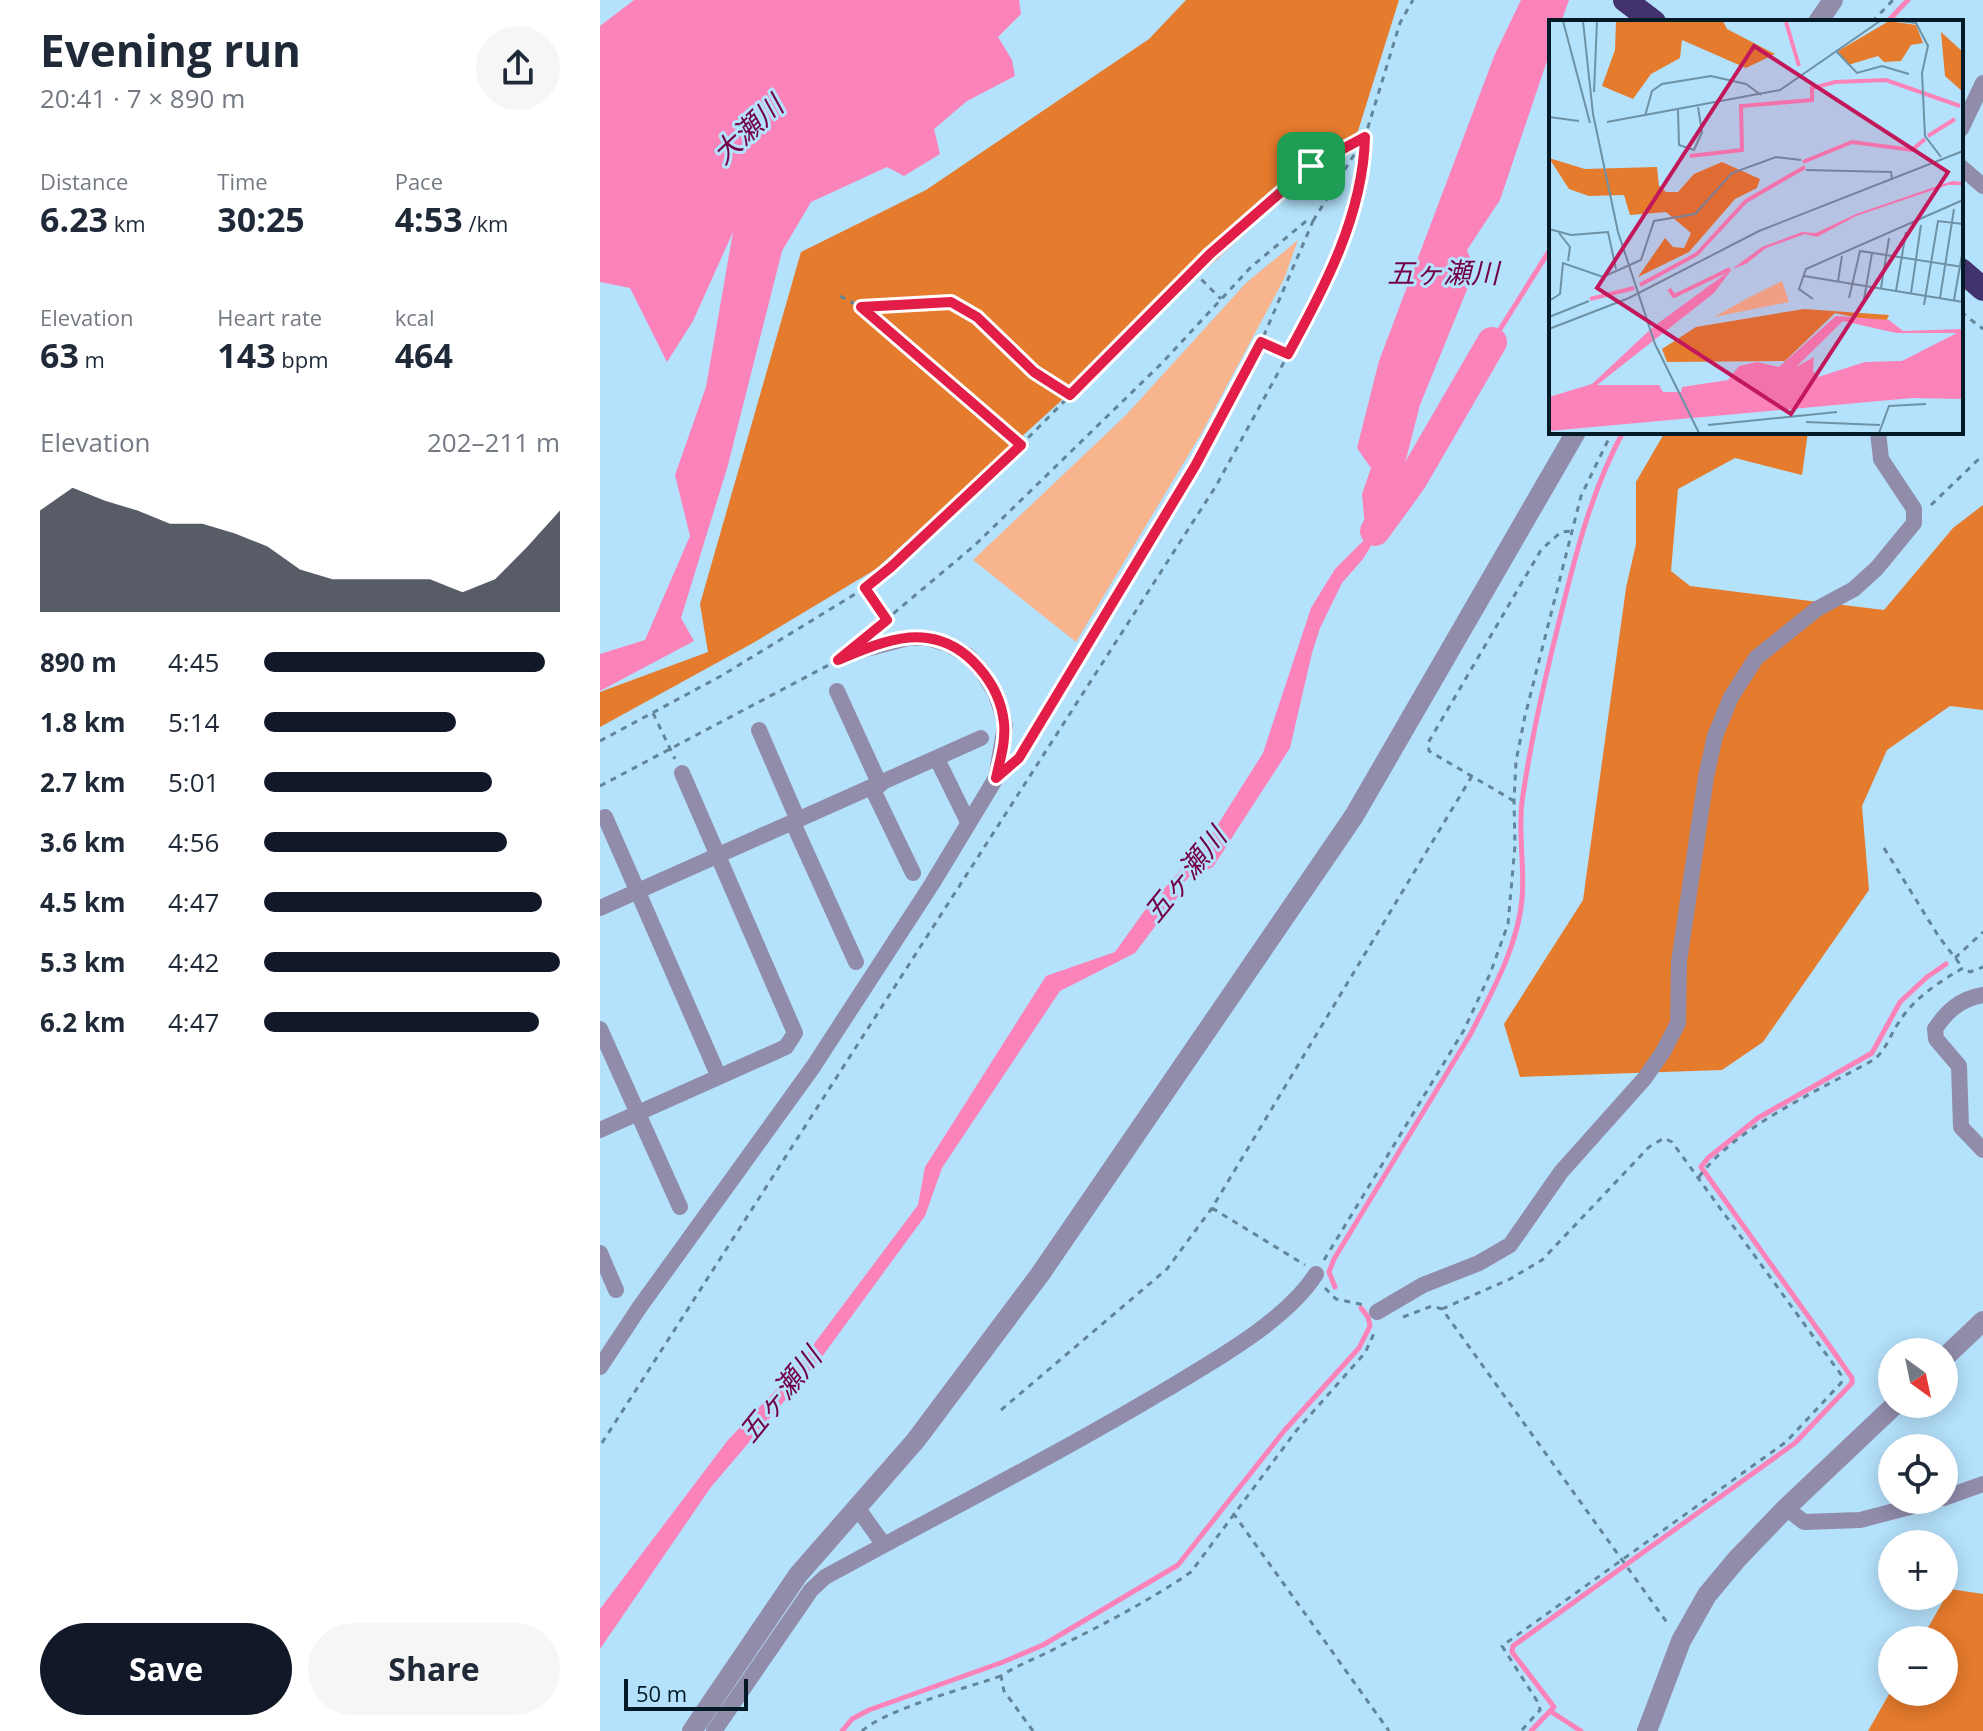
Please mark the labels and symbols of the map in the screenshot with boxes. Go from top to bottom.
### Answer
inset map [1549,20,1963,434]
water label: 大瀬川 [703,84,793,172]
pin [1277,132,1345,200]
water label: 五ヶ瀬川 [1387,253,1502,291]
water label: 五ヶ瀬川 [1134,816,1236,929]
water label: 五ヶ瀬川 [729,1336,831,1449]
north arrow [1878,1338,1958,1418]
scale bar [624,1675,748,1711]

